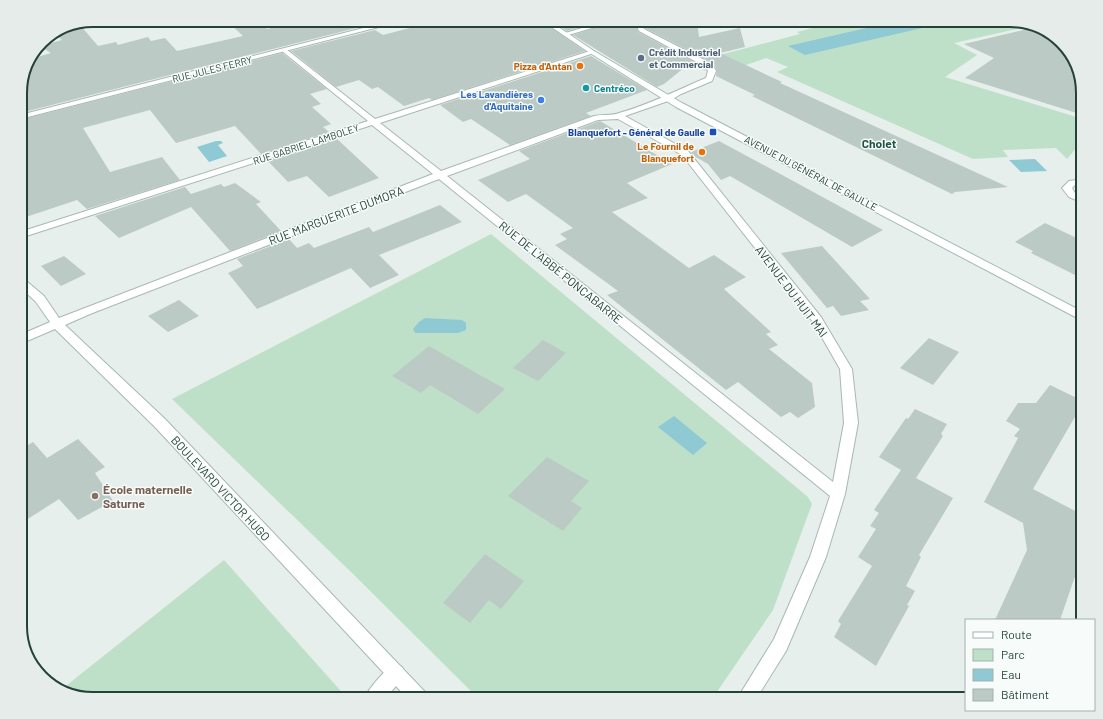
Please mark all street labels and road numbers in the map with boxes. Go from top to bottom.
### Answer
street label: RUE JULES FERRY [171,53,254,85]
street label: RUE GABRIEL LAMBOLEY [251,121,361,167]
street label: AVENUE DU GÉNÉRAL DE GAULLE [743,133,879,213]
street label: RUE MARGUERITE DUMORA [266,183,406,247]
street label: RUE DE L'ABBÉ PONCABARRE [496,218,626,326]
street label: AVENUE DU HUIT MAI [753,242,831,340]
street label: BOULEVARD VICTOR HUGO [169,433,273,543]

